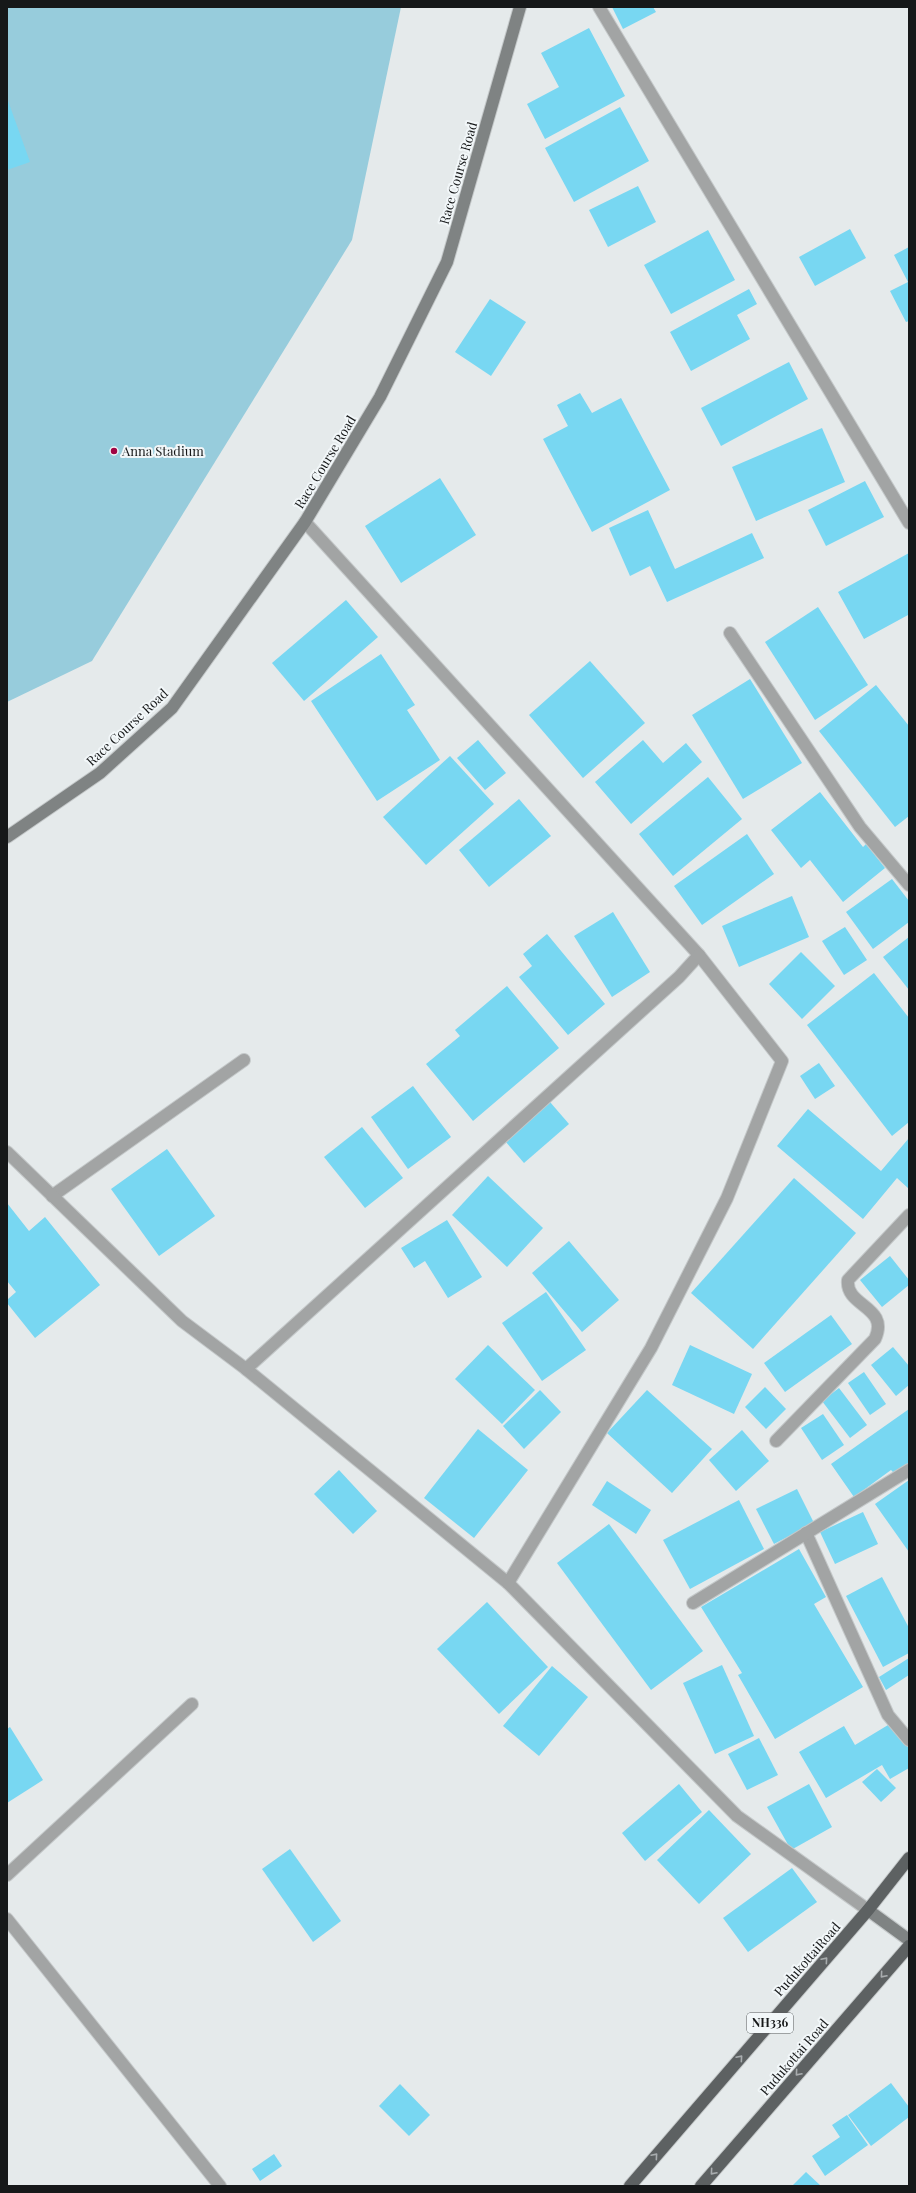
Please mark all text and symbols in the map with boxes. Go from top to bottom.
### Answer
street label: Race Course Road [435,119,480,226]
street label: Race Course Road [290,412,359,511]
place label: Anna Stadium [121,442,204,459]
marker: Anna Stadium [109,446,119,456]
street label: Race Course Road [82,684,171,769]
street label: PudukottaiRoad [770,1918,844,1999]
one-way arrow [820,1957,827,1964]
one-way arrow [881,1971,888,1978]
road number: NH336 [747,2013,793,2033]
street label: Pudukottai Road [756,2015,832,2098]
one-way arrow [735,2055,742,2063]
one-way arrow [796,2069,803,2076]
one-way arrow [650,2154,657,2161]
one-way arrow [711,2167,718,2174]

